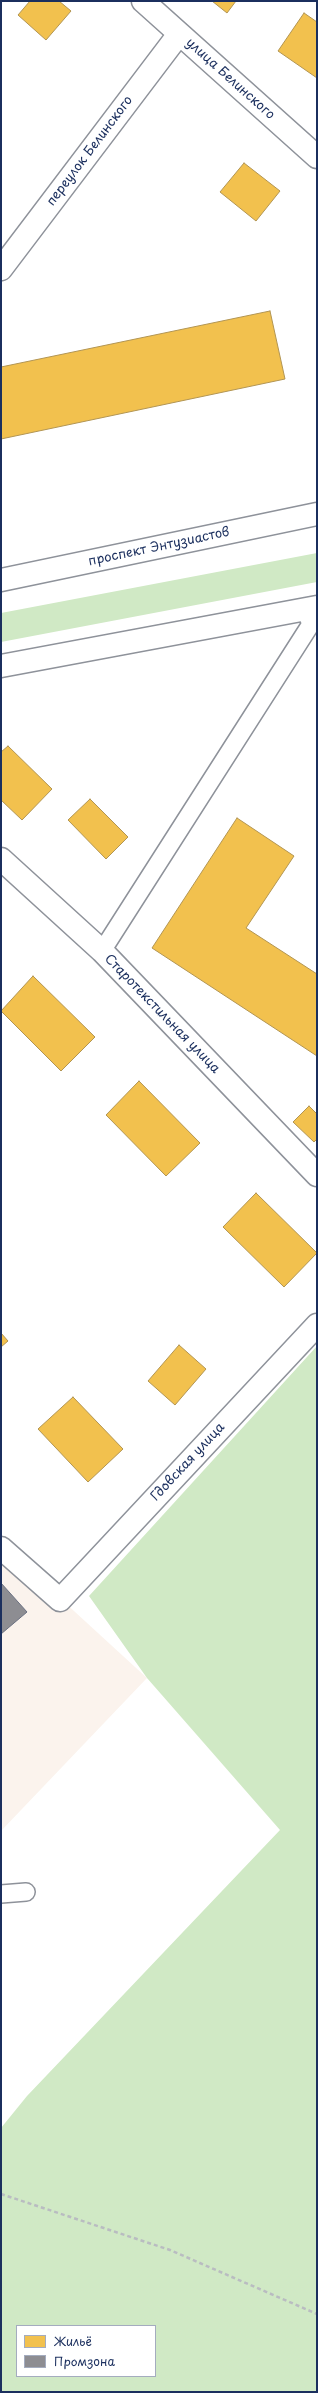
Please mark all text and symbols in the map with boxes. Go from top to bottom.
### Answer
street label: улица Белинского [182,35,278,123]
street label: переулок Белинского [44,93,136,209]
street label: проспект Энтузиастов [87,524,231,570]
street label: Старотекстильная улица [101,951,223,1077]
street label: Гдовская улица [148,1420,228,1504]
legend [16,2325,156,2377]
text: Жильё [54,2332,92,2350]
text: Промзона [54,2352,115,2370]

